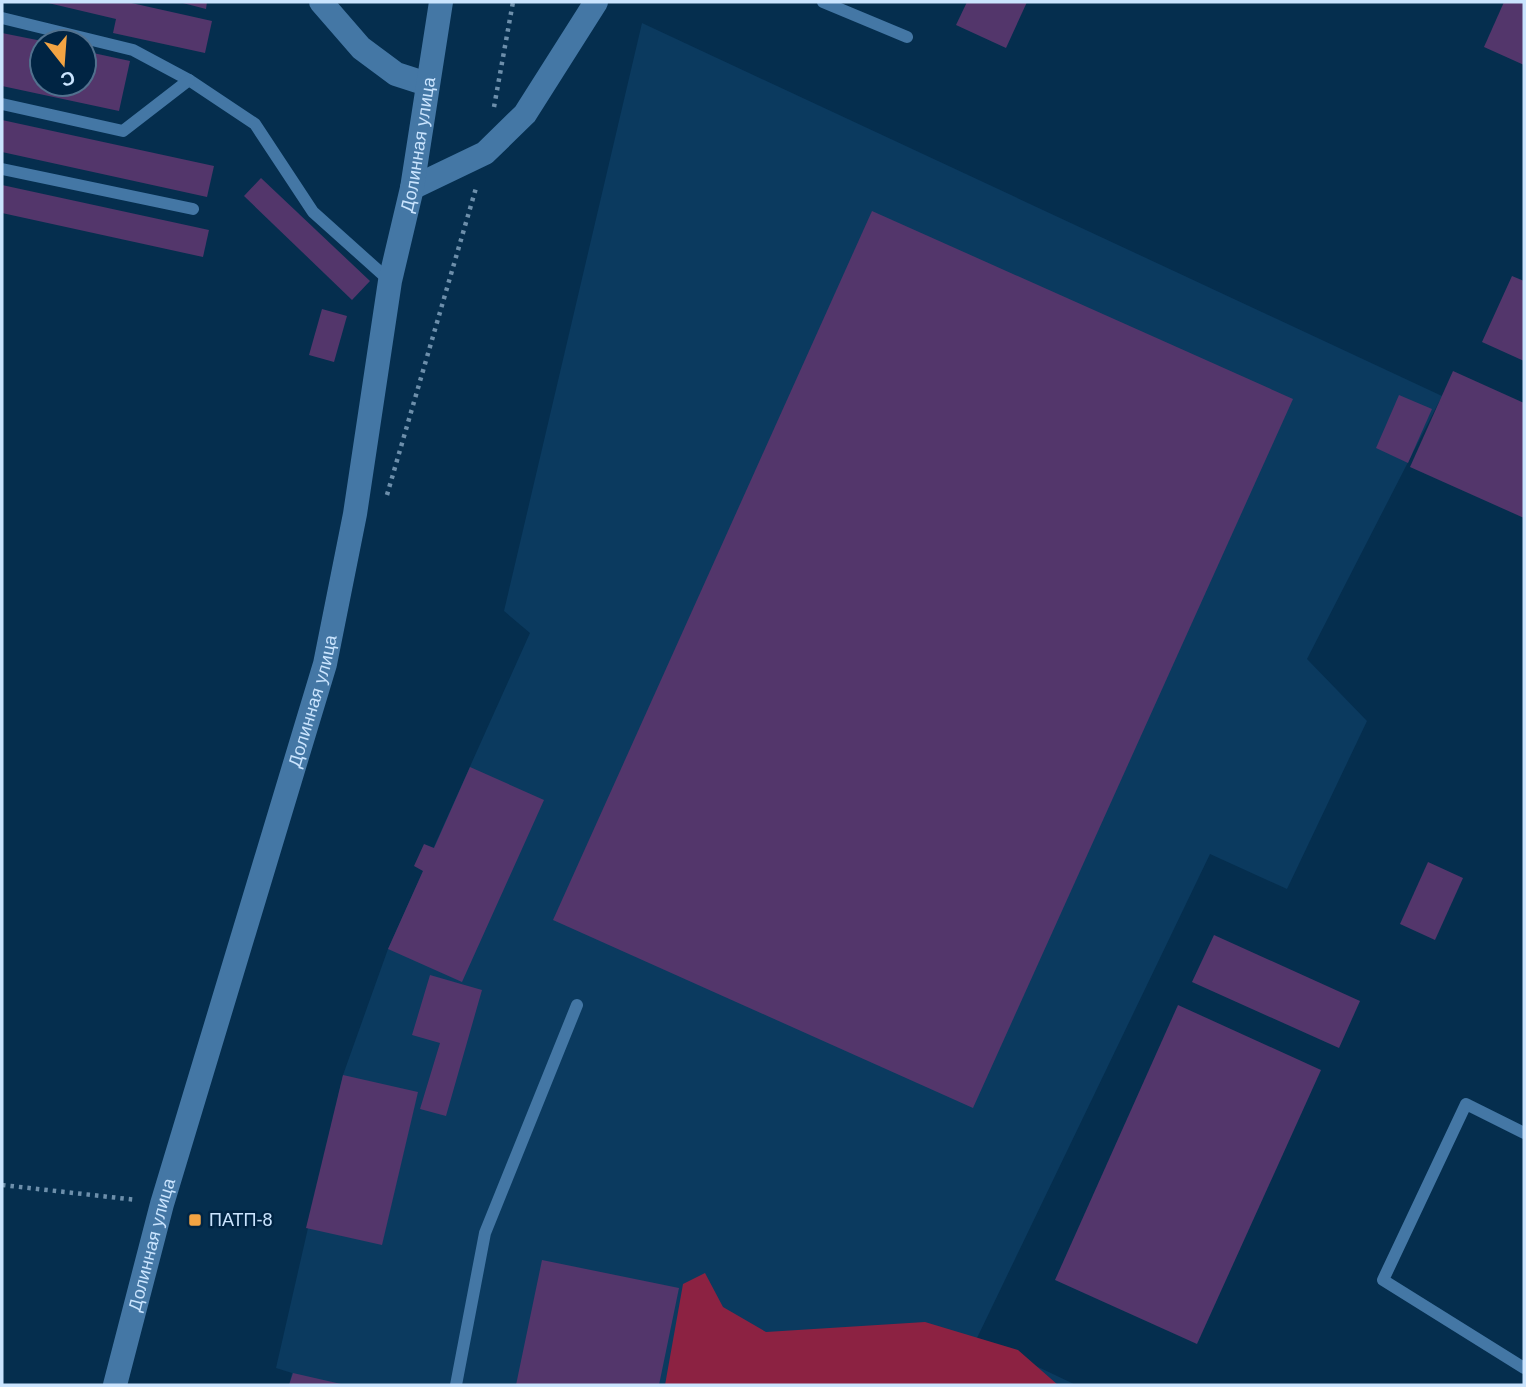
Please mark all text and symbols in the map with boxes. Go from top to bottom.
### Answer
north arrow [28,28,98,98]
text: С [58,67,77,91]
street label: Долинная улица [397,75,439,214]
street label: Долинная улица [284,632,341,770]
street label: Долинная улица [125,1175,179,1313]
place label: ПАТП-8 [209,1210,272,1230]
marker: ПАТП-8 [187,1212,203,1228]

